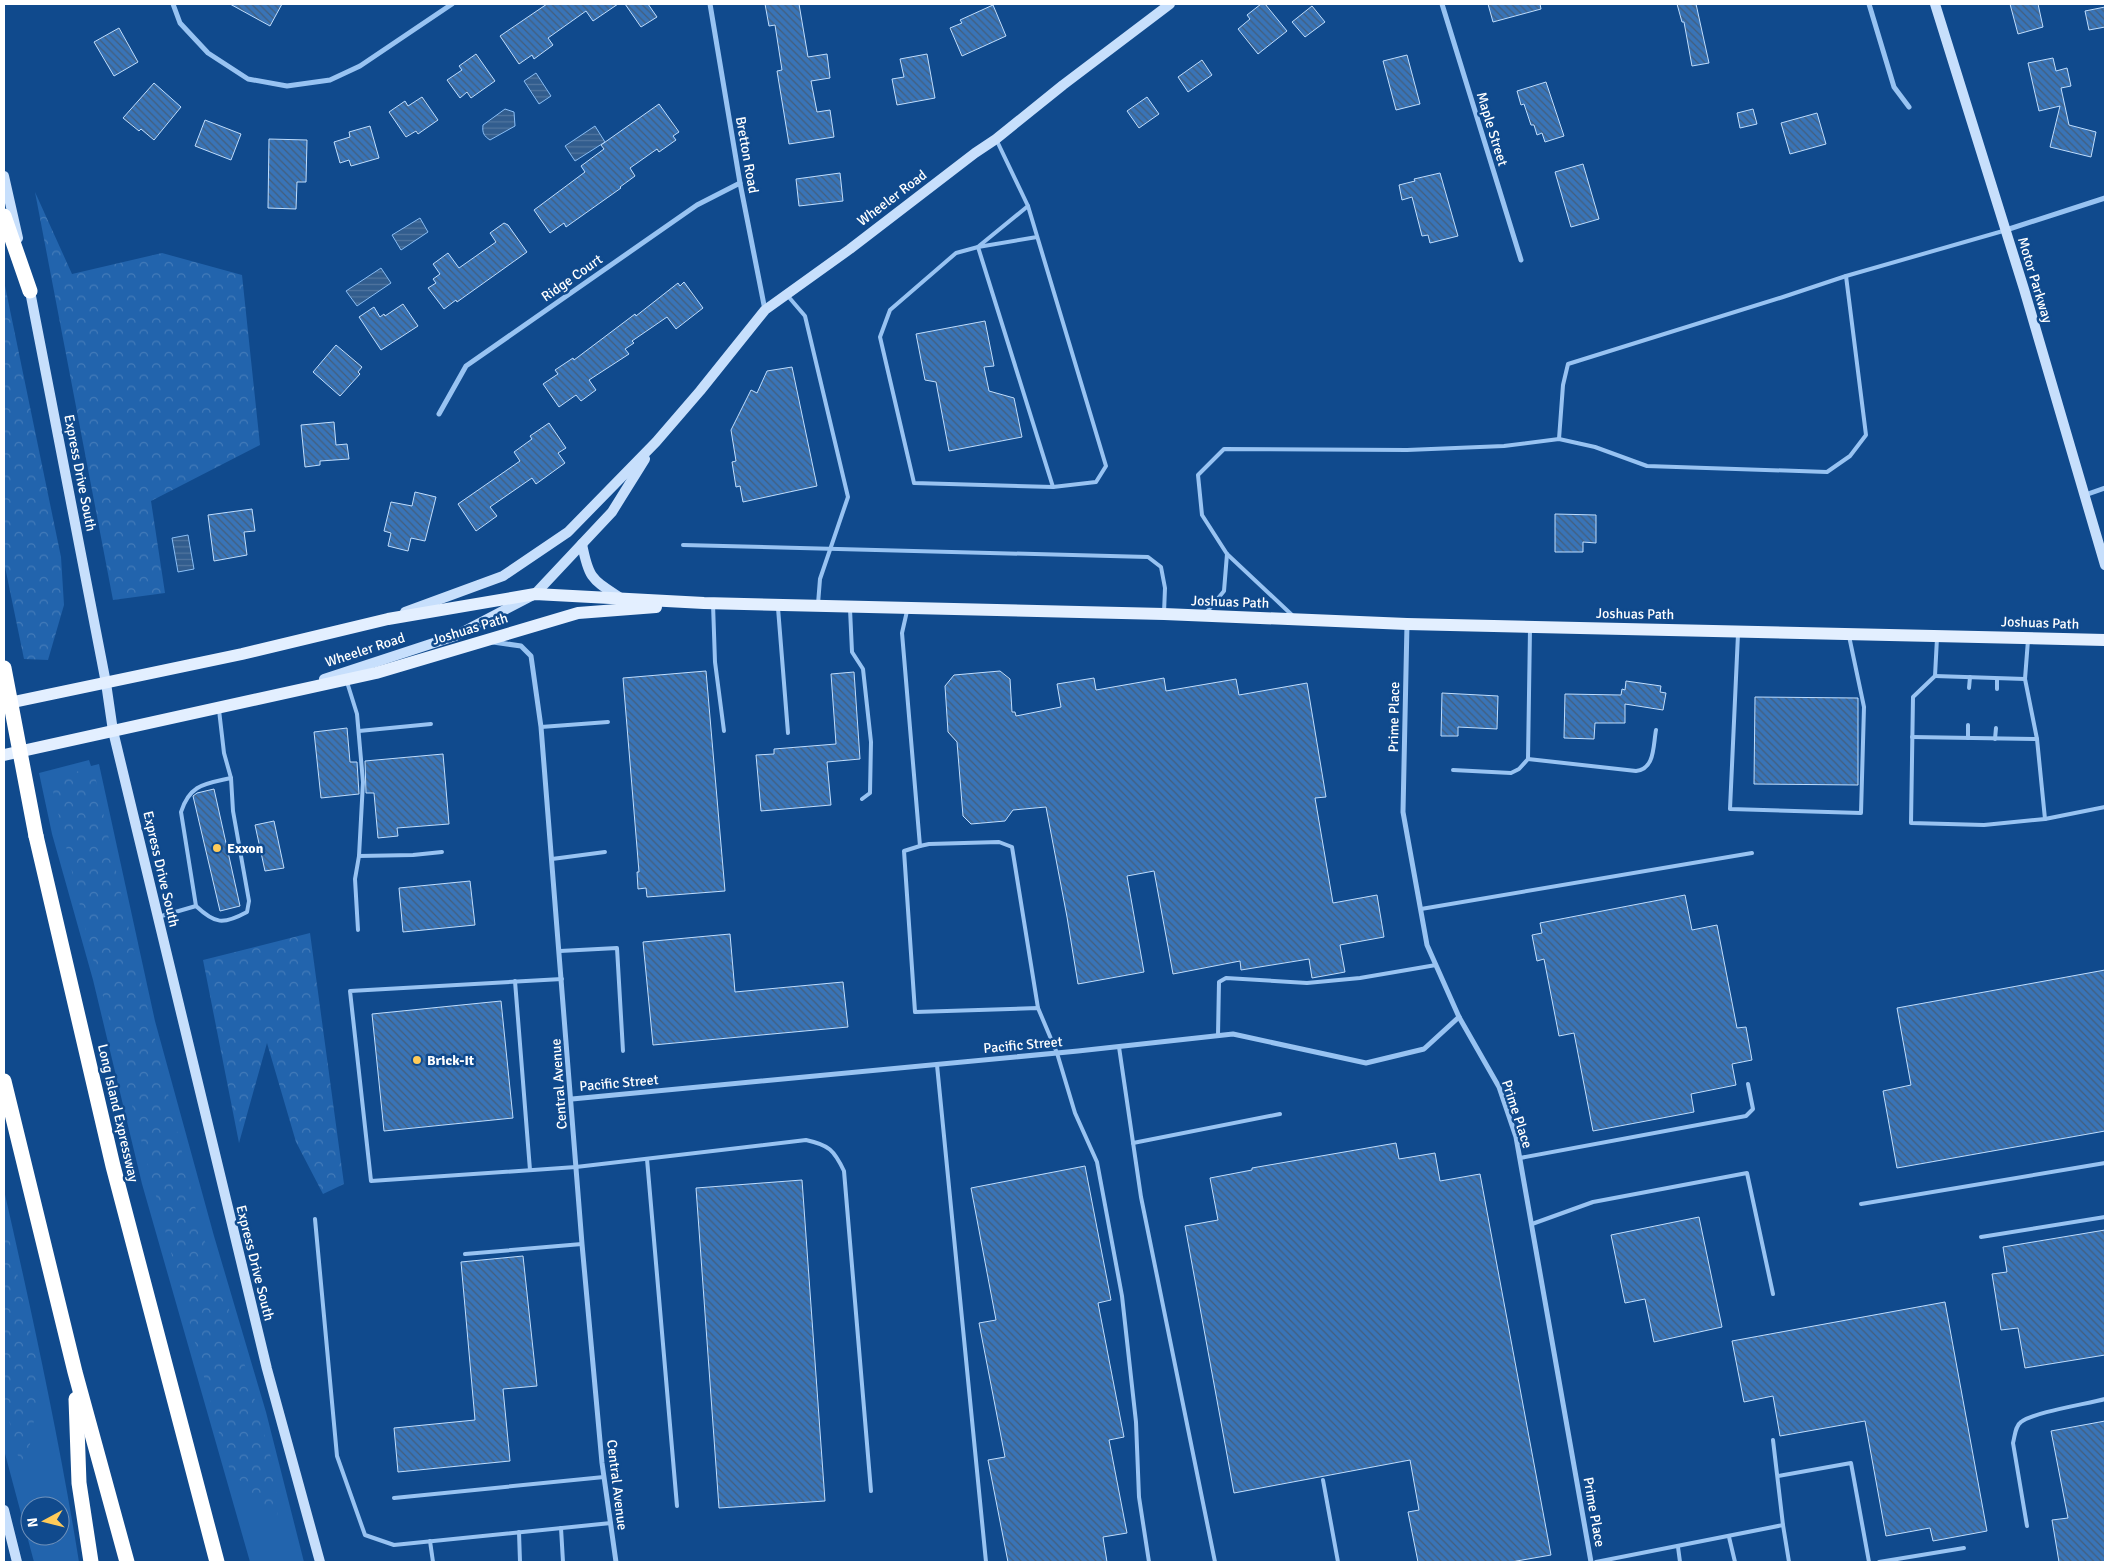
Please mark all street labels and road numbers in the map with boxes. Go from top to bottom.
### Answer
street label: Maple Street [1473,90,1511,168]
street label: Bretton Road [732,115,762,195]
street label: Wheeler Road [854,166,930,230]
street label: Motor Parkway [2014,235,2056,326]
street label: Ridge Court [538,251,606,305]
street label: Express Drive South [60,413,100,533]
street label: Joshuas Path [1191,592,1269,612]
street label: Joshuas Path [1596,605,1674,623]
street label: Joshuas Path [430,609,510,649]
street label: Joshuas Path [2001,613,2079,633]
street label: Wheeler Road [323,629,407,671]
street label: Prime Place [1385,681,1403,753]
street label: Express Drive South [139,809,183,929]
street label: Pacific Street [983,1033,1063,1057]
street label: Central Avenue [547,1038,571,1130]
street label: Long Island Expressway [94,1042,142,1184]
street label: Pacific Street [579,1071,659,1095]
street label: Prime Place [1498,1078,1536,1150]
street label: Express Drive South [232,1203,278,1323]
street label: Central Avenue [603,1439,631,1531]
street label: Prime Place [1579,1476,1609,1548]

